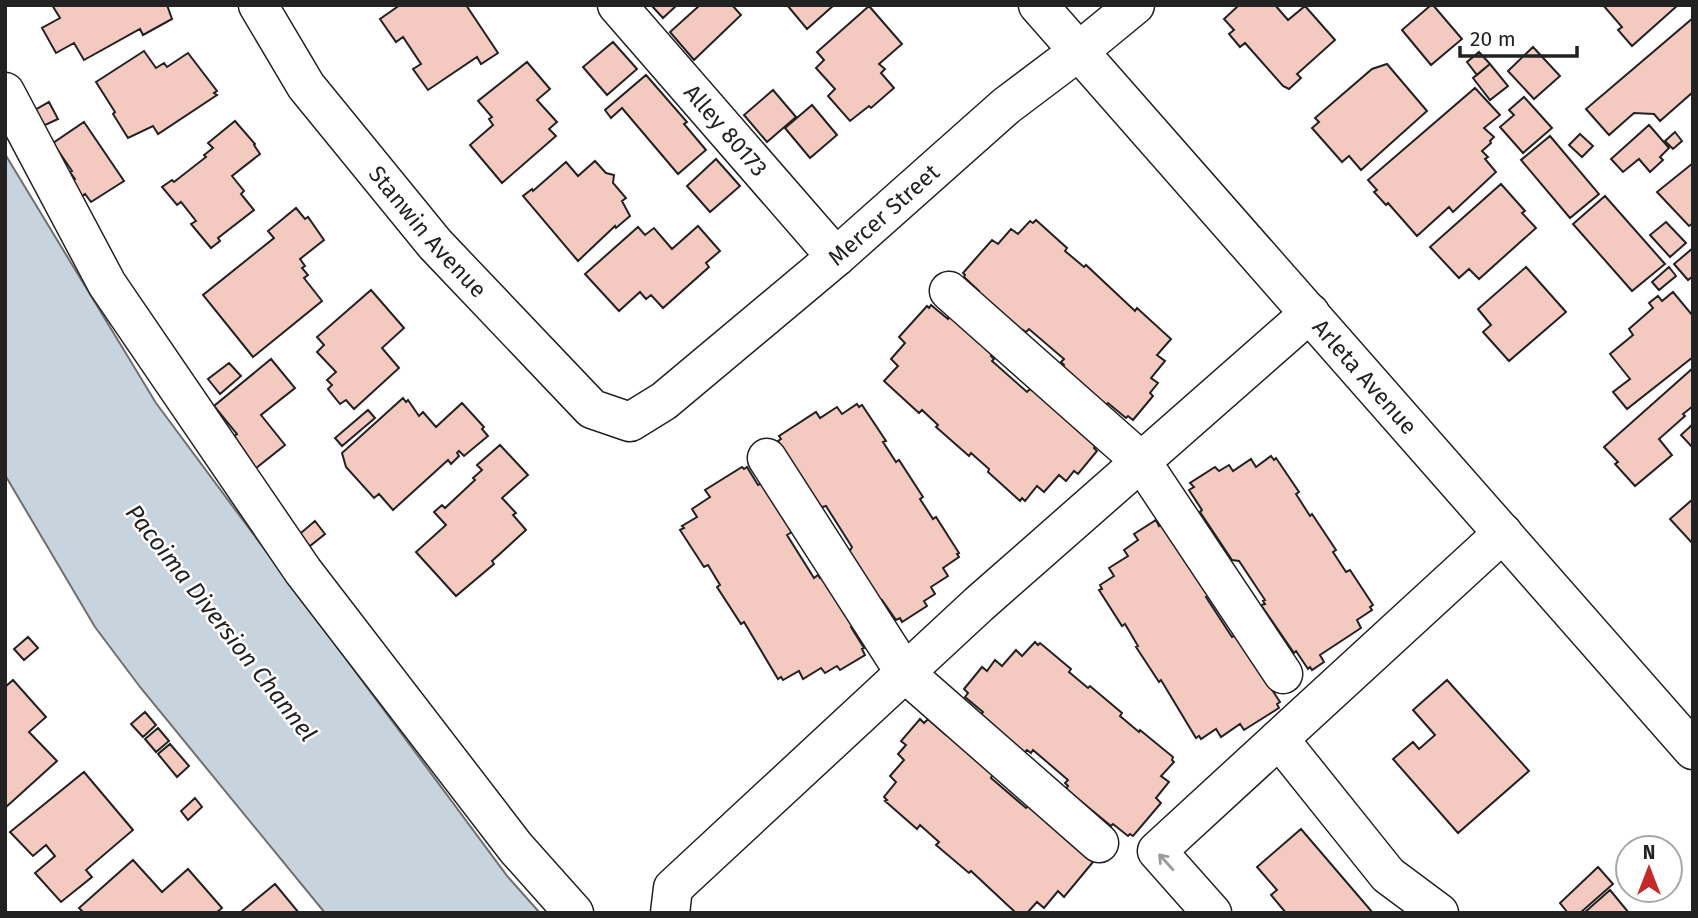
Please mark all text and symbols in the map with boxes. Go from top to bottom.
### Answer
scale bar [1460,14,1577,58]
text: 20 m [1470,26,1516,52]
street label: Alley 80173 [678,79,773,182]
street label: Mercer Street [822,158,945,271]
street label: Stanwin Avenue [363,160,493,303]
street label: Arleta Avenue [1307,313,1423,440]
water label: Pacoima Diversion Channel [120,499,322,747]
north arrow [1614,834,1684,904]
text: N [1643,841,1655,864]
one-way arrow [1158,853,1174,871]

